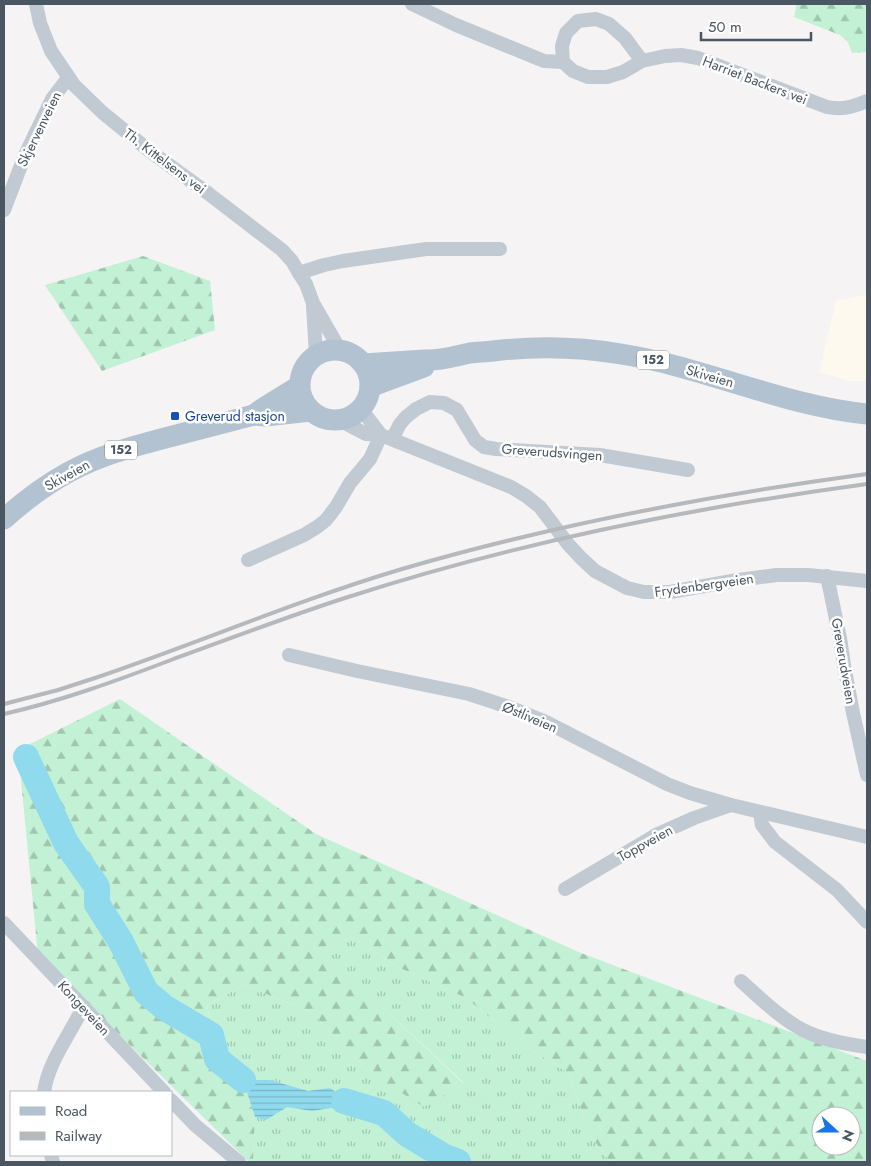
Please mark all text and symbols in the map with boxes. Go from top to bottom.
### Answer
scale bar [701,10,811,42]
text: 50 m [708,16,742,38]
street label: Harriet Backers vei [700,51,810,109]
street label: Skjervenveien [12,88,66,170]
street label: Th. Kittelsens vei [120,124,210,198]
road number: 152 [637,350,669,370]
street label: Skiveien [684,360,736,392]
place label: Greverud stasjon [185,406,285,426]
marker: Greverud stasjon [169,410,181,422]
street label: Greverudsvingen [501,439,603,465]
road number: 152 [105,440,137,460]
street label: Skiveien [41,454,93,496]
street label: Frydenbergveien [653,568,755,602]
street label: Greverudveien [827,616,861,706]
street label: Østliveien [499,696,561,738]
street label: Toppveien [614,820,676,866]
street label: Kongeveien [53,976,115,1040]
legend [10,1091,172,1156]
text: Road [55,1100,87,1122]
north arrow [811,1106,861,1156]
text: Railway [55,1125,102,1147]
text: N [837,1127,859,1144]

